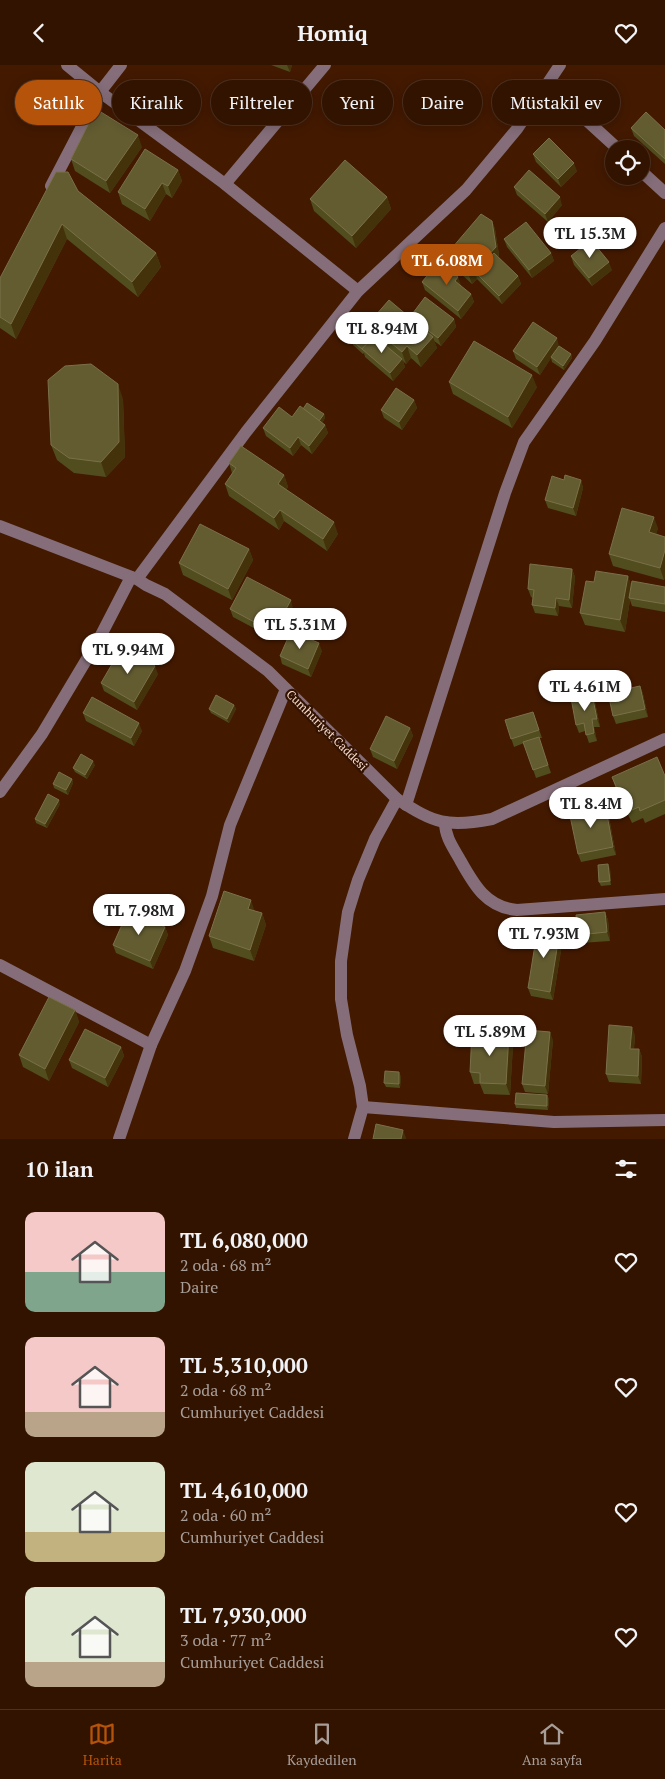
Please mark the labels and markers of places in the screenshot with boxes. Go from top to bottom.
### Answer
pin: TL 15.3M [538,217,642,259]
pin: TL 6.08M [395,243,499,286]
pin: TL 8.94M [330,311,434,354]
pin: TL 5.31M [248,607,352,650]
pin: TL 9.94M [76,633,180,675]
pin: TL 4.61M [533,669,637,712]
pin: TL 8.4M [545,787,637,829]
pin: TL 7.98M [87,893,191,936]
pin: TL 7.93M [492,917,596,959]
pin: TL 5.89M [438,1015,542,1057]

